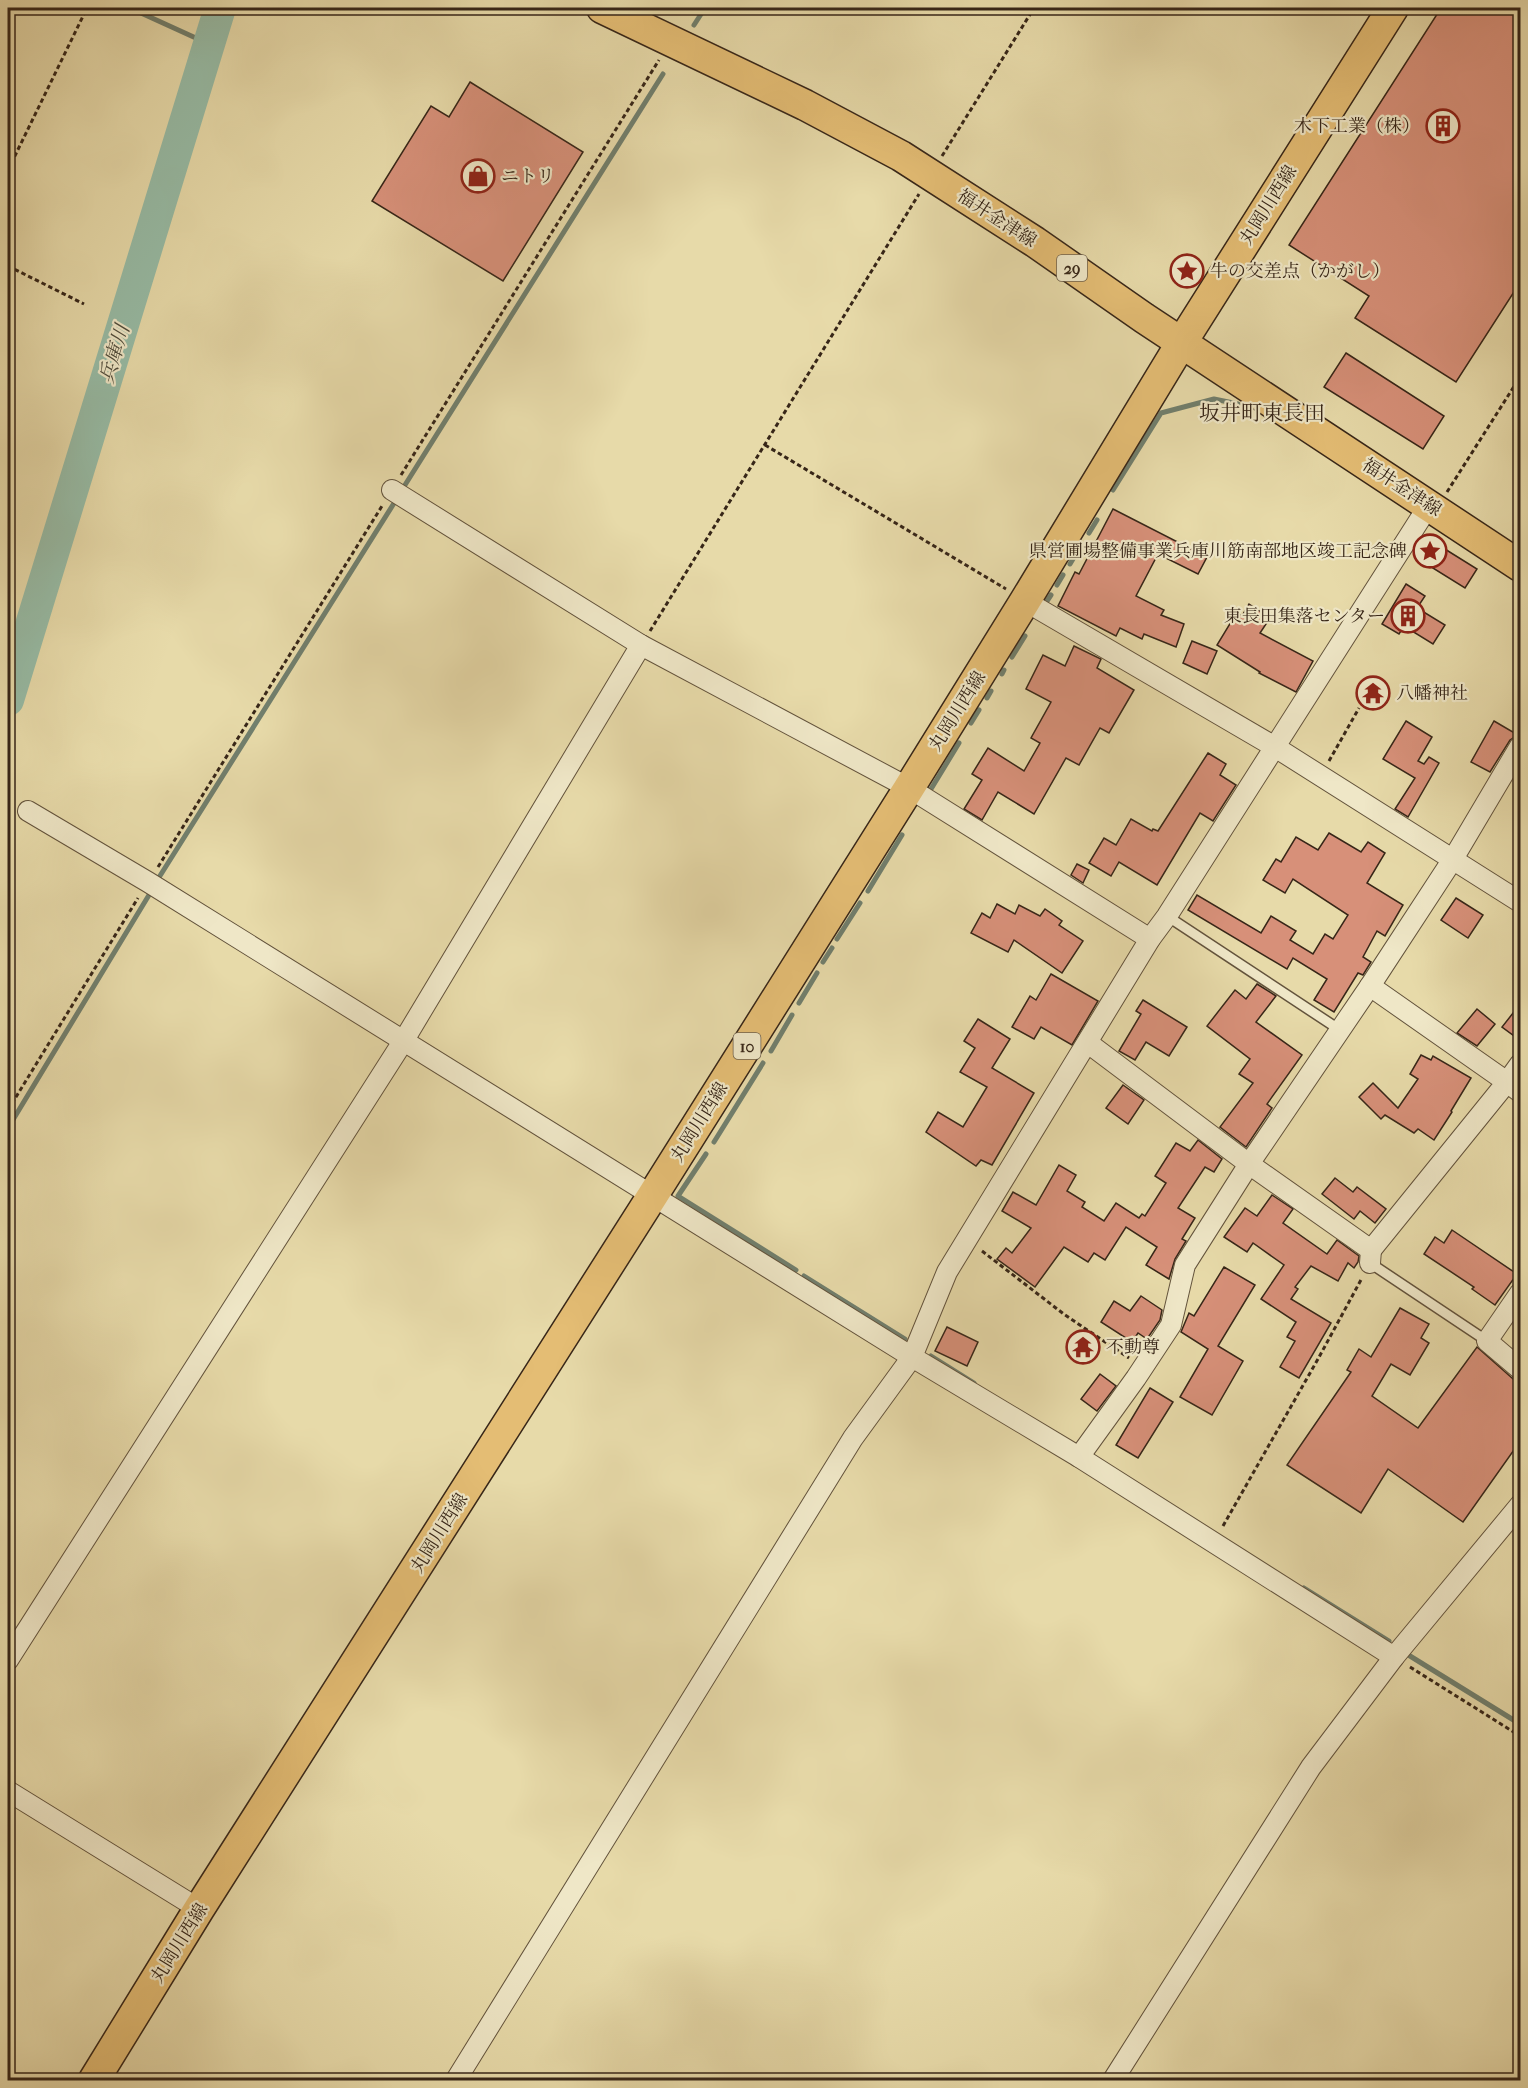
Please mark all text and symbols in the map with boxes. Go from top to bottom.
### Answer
building icon: 木下工業（株） [1425,108,1461,144]
place label: 木下工業（株） [1294,116,1420,137]
shop icon: ニトリ [460,158,496,194]
street label: 丸岡川西線 [1236,162,1301,249]
place label: ニトリ [501,166,555,187]
street label: 福井金津線 [953,185,1040,252]
place icon: 牛の交差点（かがし） [1169,253,1205,289]
road number: 29 [1057,255,1087,281]
place label: 牛の交差点（かがし） [1210,261,1390,282]
water label: 兵庫川 [95,320,135,386]
district label: 坂井町東長田 [1199,401,1325,425]
street label: 福井金津線 [1358,454,1445,521]
place icon: 県営圃場整備事業兵庫川筋南部地区竣工記念碑 [1412,533,1448,569]
place label: 県営圃場整備事業兵庫川筋南部地区竣工記念碑 [1029,541,1407,562]
building icon: 東長田集落センター [1390,598,1426,634]
place label: 東長田集落センター [1224,606,1385,627]
street label: 丸岡川西線 [925,668,990,755]
temple icon: 八幡神社 [1355,675,1391,711]
place label: 八幡神社 [1396,683,1468,704]
road number: 10 [734,1033,760,1059]
street label: 丸岡川西線 [667,1079,732,1166]
temple icon: 不動尊 [1065,1329,1101,1365]
place label: 不動尊 [1106,1337,1160,1358]
street label: 丸岡川西線 [407,1490,472,1577]
street label: 丸岡川西線 [147,1900,212,1987]

